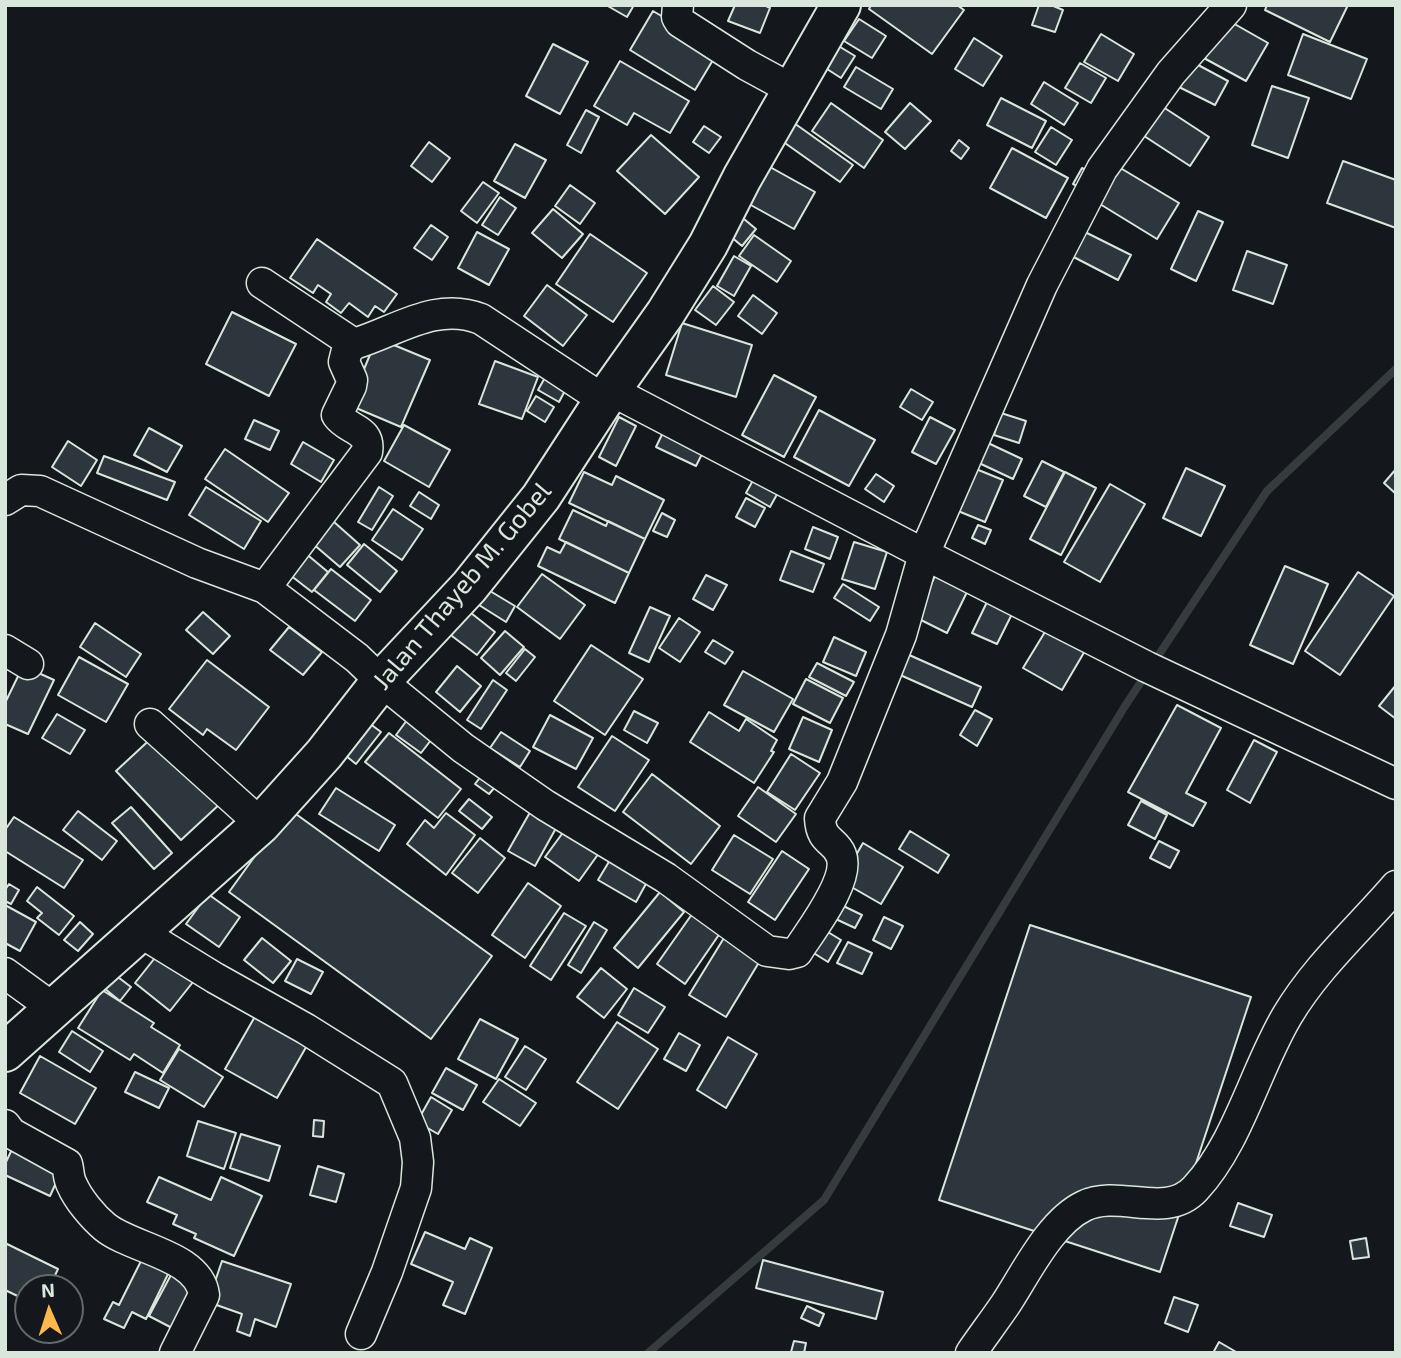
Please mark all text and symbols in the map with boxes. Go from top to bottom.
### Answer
street label: Jalan Thayeb M. Gobel [366,476,558,696]
north arrow [14,1274,84,1344]
text: N [41,1278,55,1301]

